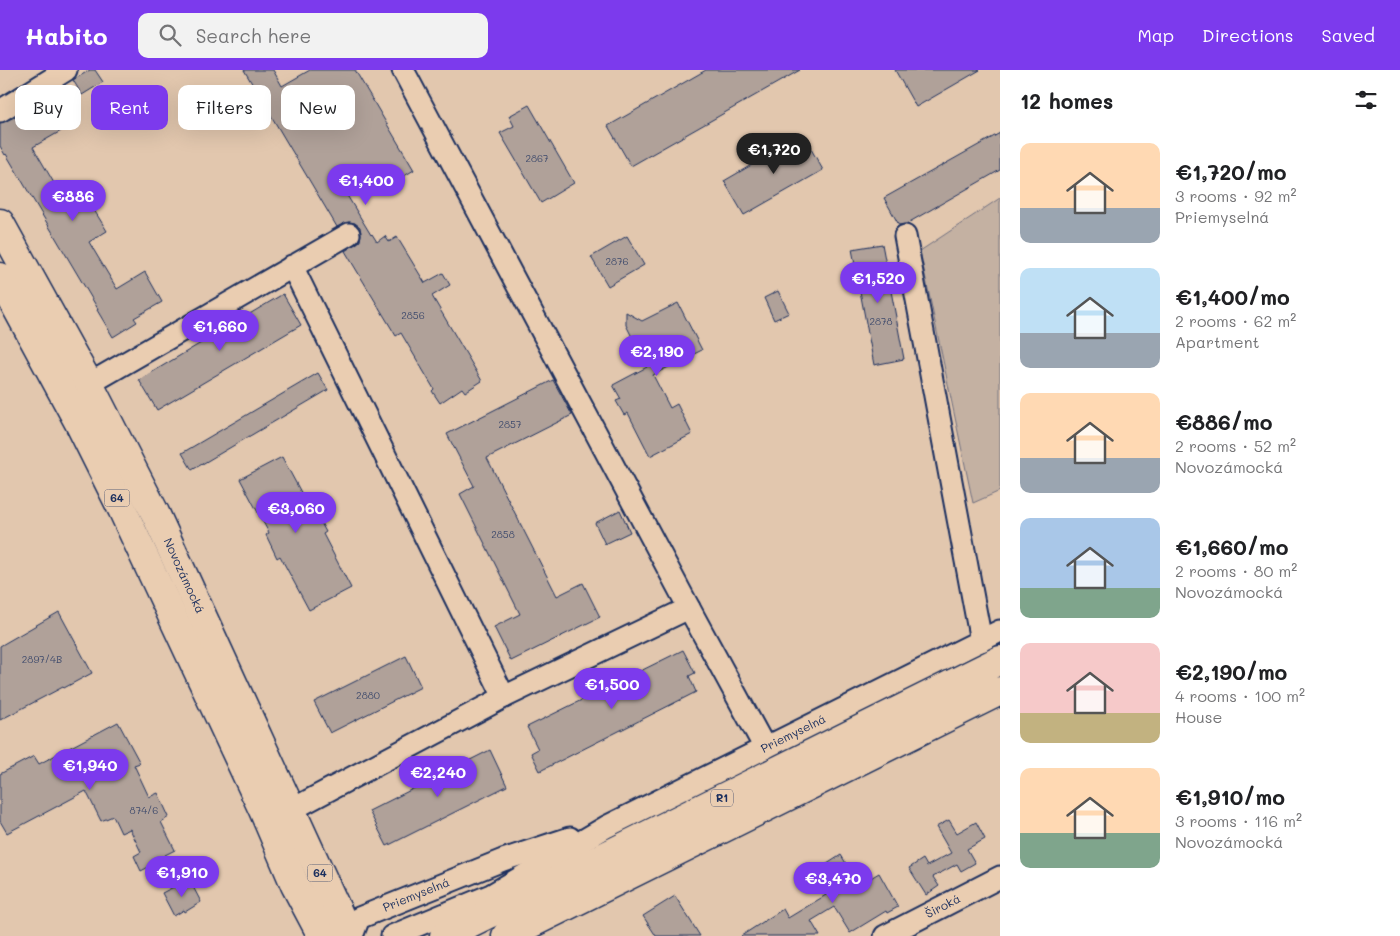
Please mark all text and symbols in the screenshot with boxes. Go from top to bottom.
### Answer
search box [138,13,488,58]
text: Habito [25,20,108,51]
icon: search [156,21,184,49]
text: Search here [196,23,311,48]
text: Map [1137,23,1174,47]
text: Directions [1202,23,1294,47]
text: Saved [1322,23,1375,47]
chip: Buy [15,85,81,130]
chip: Rent [91,85,168,130]
chip: Filters [178,85,271,130]
chip: New [281,85,355,130]
icon: filters [1352,86,1380,114]
text: 12 homes [1020,87,1113,114]
pin: €1,720 [733,132,815,175]
text: €1,720 [747,138,801,159]
house number: 2867 [525,151,549,165]
text: €1,720/mo [1175,158,1286,185]
icon: home [1060,163,1120,223]
pin: €1,400 [325,164,407,206]
text: €1,400 [338,169,394,190]
pin: €886 [43,180,103,222]
text: €886 [52,185,94,206]
text: 3 rooms · 92 m² [1175,185,1297,206]
text: Priemyselná [1175,206,1269,227]
house number: 2876 [605,254,629,268]
pin: €1,520 [837,262,919,304]
text: €1,520 [851,267,905,288]
text: €1,400/mo [1175,283,1290,310]
icon: home [1060,288,1120,348]
house number: 2856 [401,308,425,322]
pin: €1,660 [179,310,261,352]
text: 2 rooms · 62 m² [1175,310,1296,331]
house number: 2878 [869,314,893,328]
text: €1,660 [193,315,247,336]
text: Apartment [1175,331,1260,352]
pin: €2,190 [616,334,698,377]
text: €2,190 [630,340,684,361]
text: €886/mo [1175,408,1272,435]
icon: home [1060,413,1120,473]
house number: 2857 [498,417,522,431]
text: 2 rooms · 52 m² [1175,435,1296,456]
text: Novozámocká [1175,456,1283,477]
road number: 64 [104,489,130,506]
pin: €3,060 [255,492,337,534]
text: €3,060 [267,497,325,518]
house number: 2858 [491,527,515,541]
text: €1,660/mo [1175,533,1288,560]
street label: Novozámocká [161,535,209,616]
icon: home [1060,538,1120,598]
text: 2 rooms · 80 m² [1175,560,1297,581]
text: Novozámocká [1175,581,1283,602]
house number: 2897/4B [22,652,62,666]
text: €2,190/mo [1175,658,1287,685]
icon: home [1060,663,1120,723]
pin: €1,500 [571,668,653,710]
text: €1,500 [585,673,639,694]
text: 4 rooms · 100 m² [1175,685,1305,706]
house number: 2880 [356,688,380,702]
text: House [1175,706,1222,727]
street label: Priemyselná [758,710,828,756]
pin: €1,940 [49,748,131,791]
text: €1,940 [62,754,118,775]
pin: €2,240 [397,756,479,798]
text: €2,240 [410,761,466,782]
text: €1,910/mo [1175,783,1285,810]
icon: home [1060,788,1120,848]
road number: R1 [711,790,733,806]
house number: 874/6 [130,803,158,817]
text: 3 rooms · 116 m² [1175,810,1302,831]
text: Novozámocká [1175,831,1283,852]
pin: €1,910 [141,856,223,898]
text: €1,910 [156,861,208,882]
pin: €3,470 [792,862,874,904]
road number: 64 [308,864,332,881]
text: €3,470 [805,867,861,888]
street label: Priemyselná [380,873,452,915]
street label: Široká [922,890,963,921]

